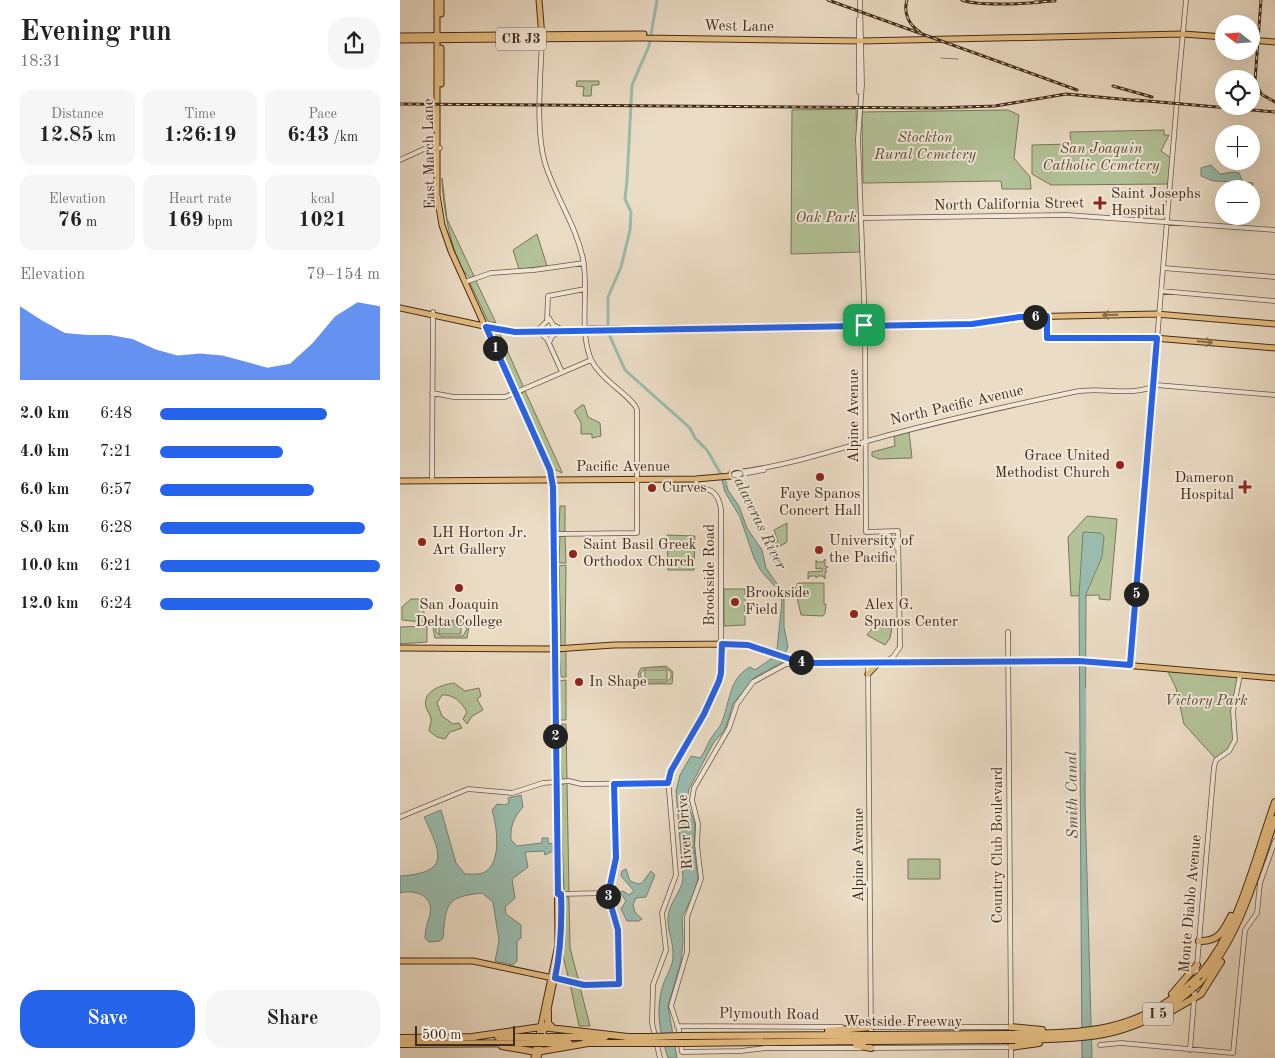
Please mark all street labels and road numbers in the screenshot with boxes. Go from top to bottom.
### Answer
street label: West Lane [704,19,774,35]
road number: CR J3 [496,28,546,50]
street label: East March Lane [422,98,438,210]
street label: North California Street [934,196,1084,214]
street label: Alpine Avenue [847,369,862,463]
street label: North Pacific Avenue [889,383,1025,429]
street label: Pacific Avenue [576,460,670,475]
street label: Brookside Road [703,524,718,626]
street label: Country Club Boulevard [991,766,1006,923]
street label: River Drive [676,794,696,870]
street label: Alpine Avenue [852,808,867,902]
street label: Monte Diablo Avenue [1177,834,1205,974]
road number: I 5 [1143,1002,1173,1026]
street label: Plymouth Road [719,1007,820,1023]
street label: Westside Freeway [843,1015,963,1030]

